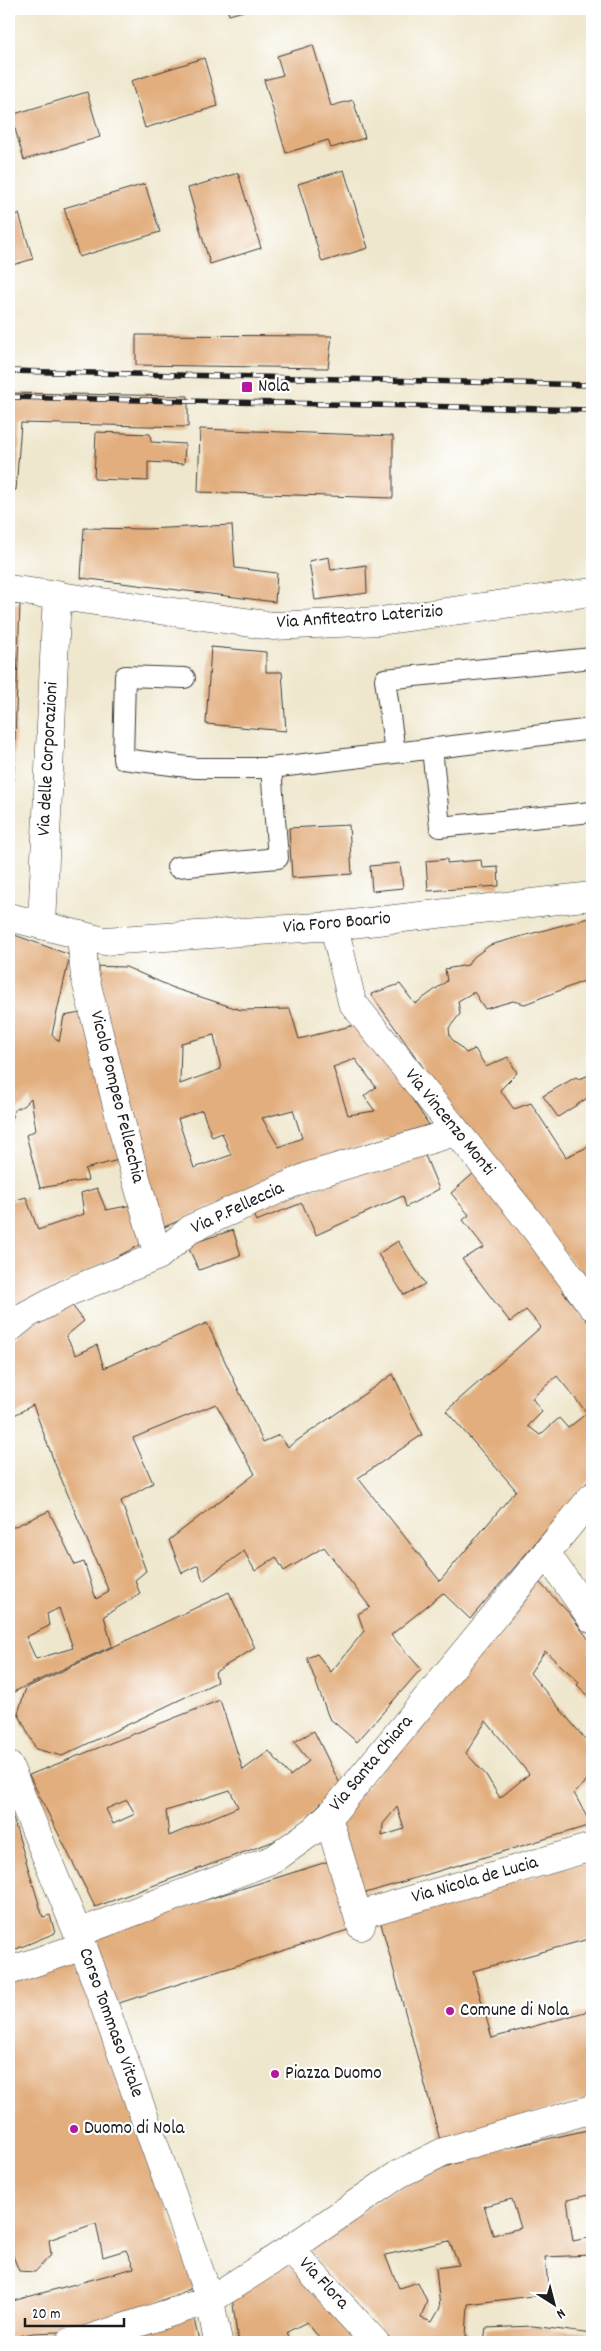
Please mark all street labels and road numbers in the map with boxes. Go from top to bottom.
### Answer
street label: Via Anfiteatro Laterizio [276,599,444,637]
street label: Via delle Corporazioni [31,681,67,837]
street label: Via Foro Boario [282,906,392,942]
street label: Vicolo Pompeo Fellecchia [82,1008,151,1187]
street label: Via Vincenzo Monti [397,1064,501,1183]
street label: Via P.Felleccia [187,1175,290,1242]
street label: Via Santa Chiara [324,1709,421,1818]
street label: Via Nicola de Lucia [409,1850,542,1912]
street label: Corso Tommaso Vitale [70,1944,150,2102]
street label: Via Flora [292,2252,355,2317]

